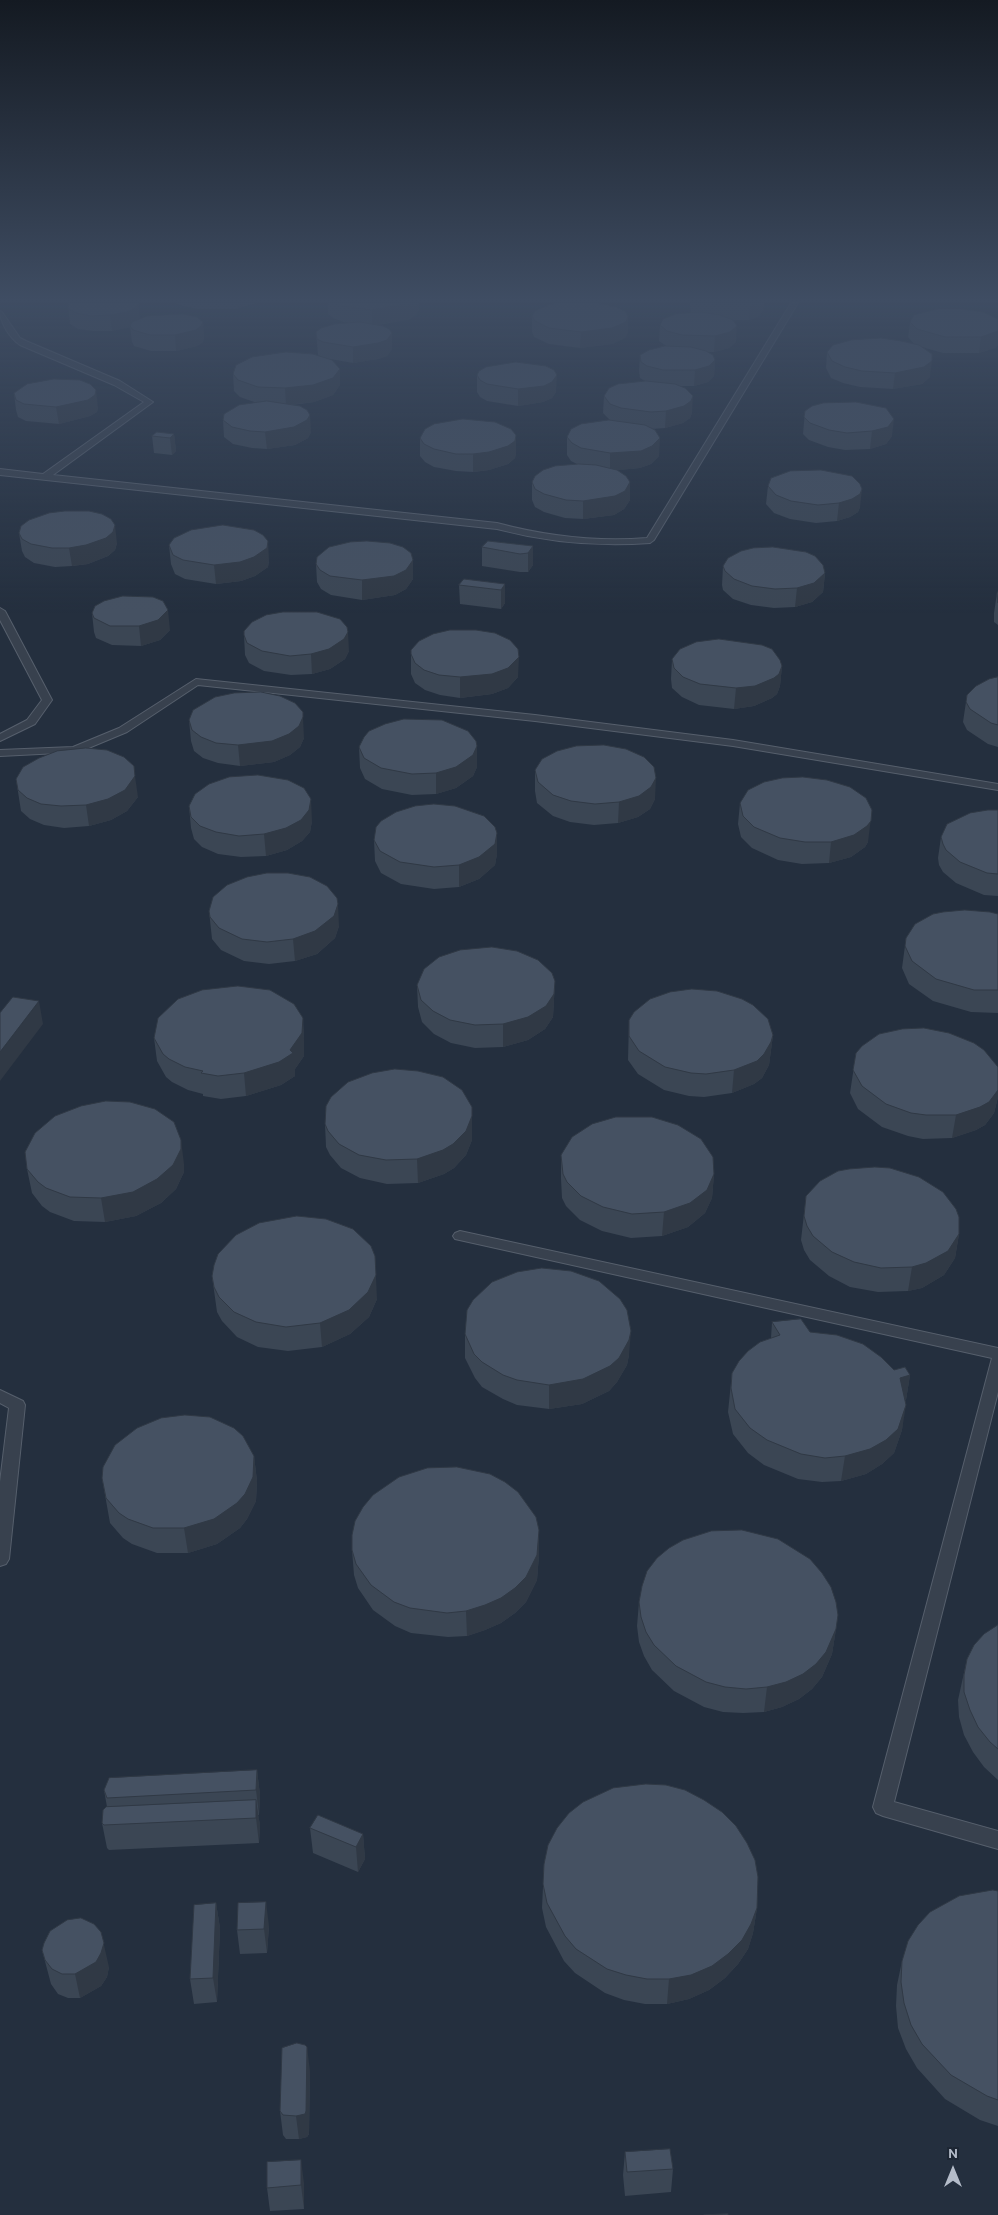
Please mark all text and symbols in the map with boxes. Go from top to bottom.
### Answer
north arrow [928,2145,978,2195]
text: N [948,2146,958,2163]

